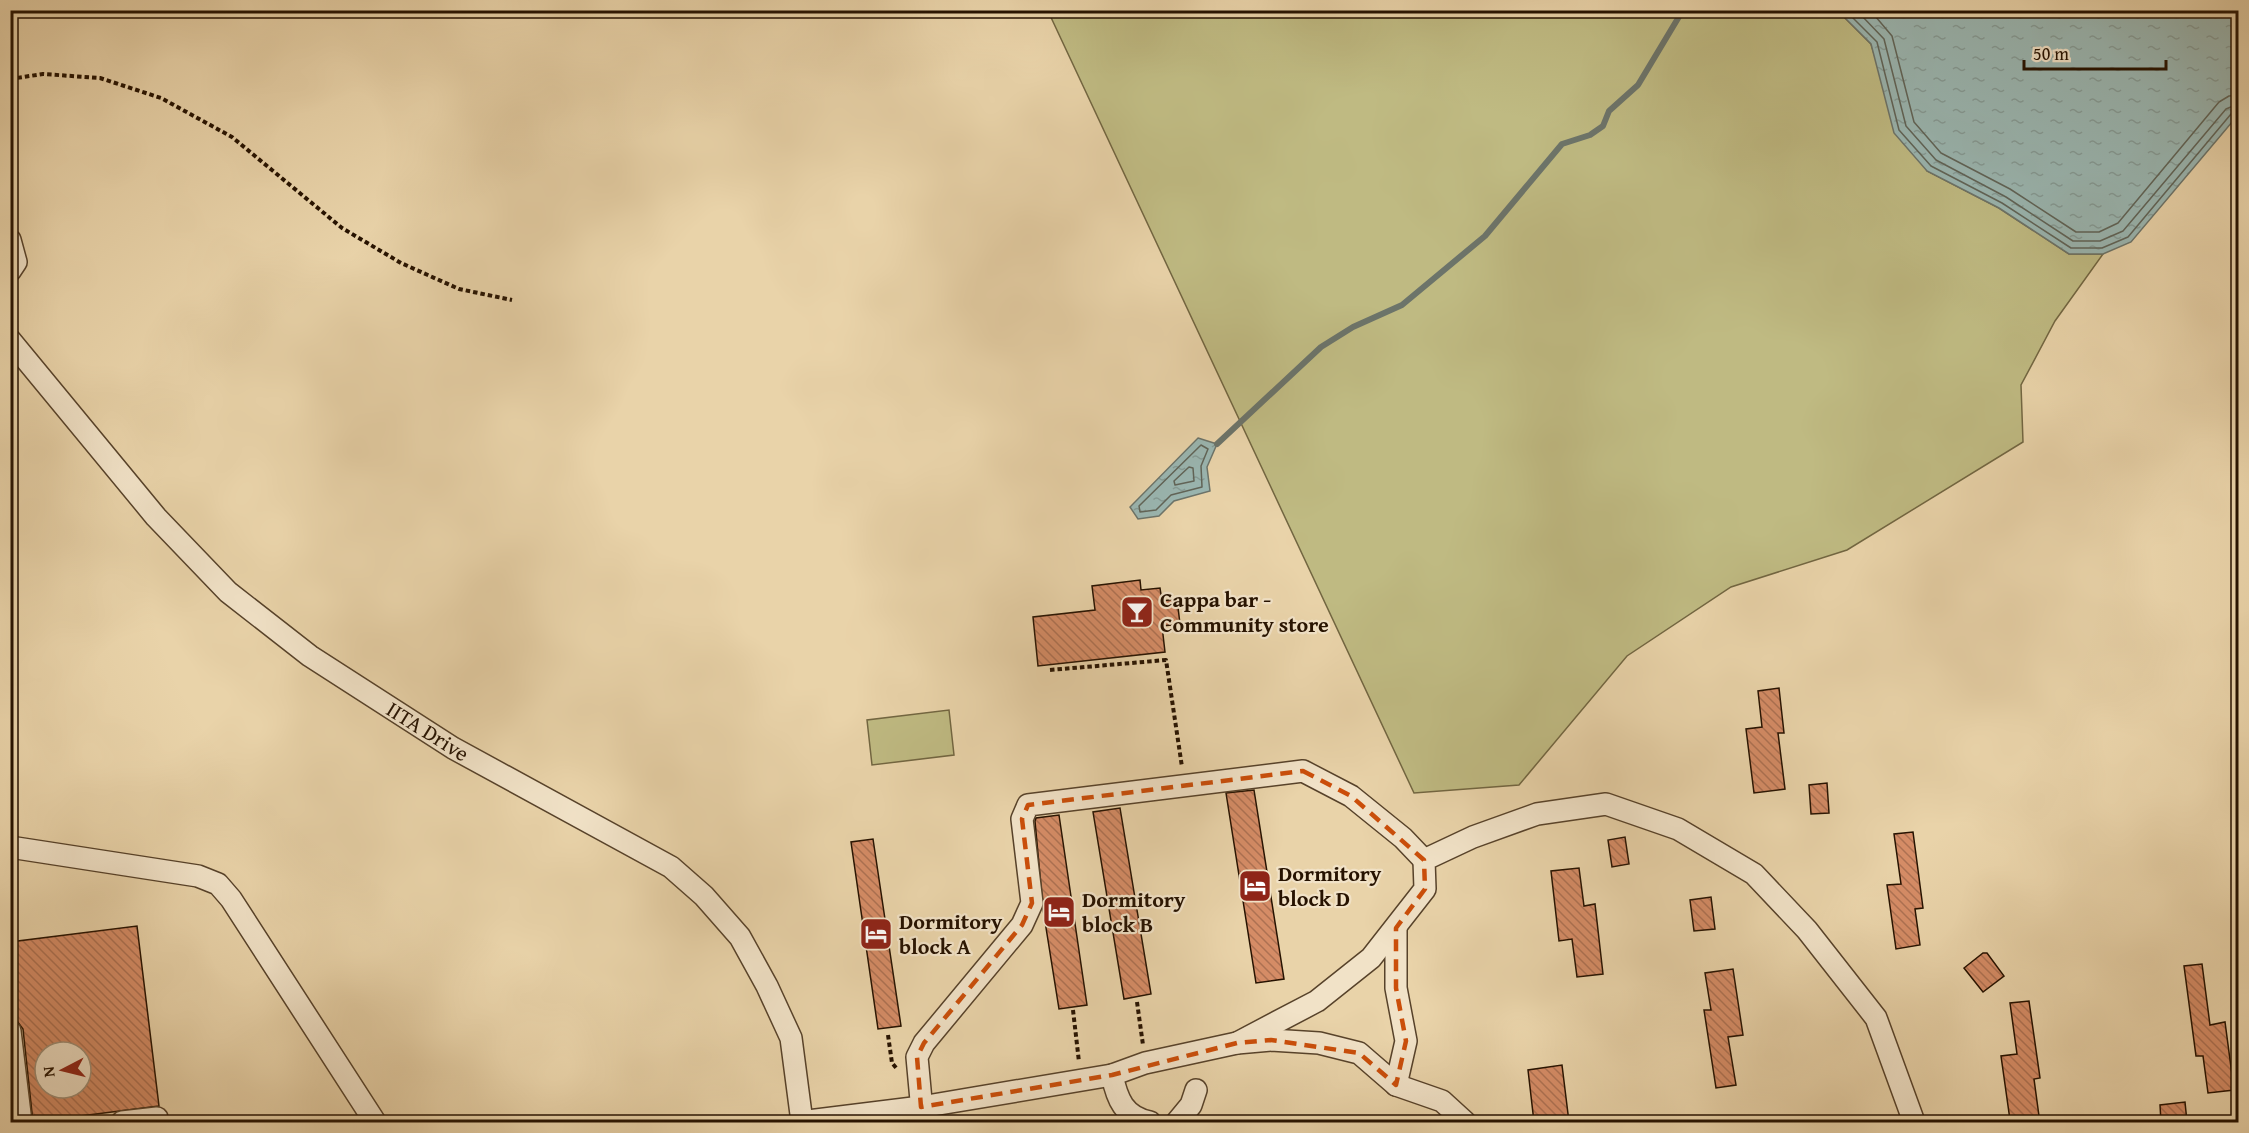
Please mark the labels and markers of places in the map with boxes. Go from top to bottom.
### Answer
place label: Cappa bar - Community store [1160,583,1329,640]
bar icon: Cappa bar - Community store [1119,594,1155,630]
place label: Dormitory block D [1278,857,1382,914]
hotel icon: Dormitory block D [1237,868,1273,904]
place label: Dormitory block B [1082,883,1186,940]
hotel icon: Dormitory block B [1041,894,1077,930]
place label: Dormitory block A [899,905,1003,962]
hotel icon: Dormitory block A [858,916,894,952]

